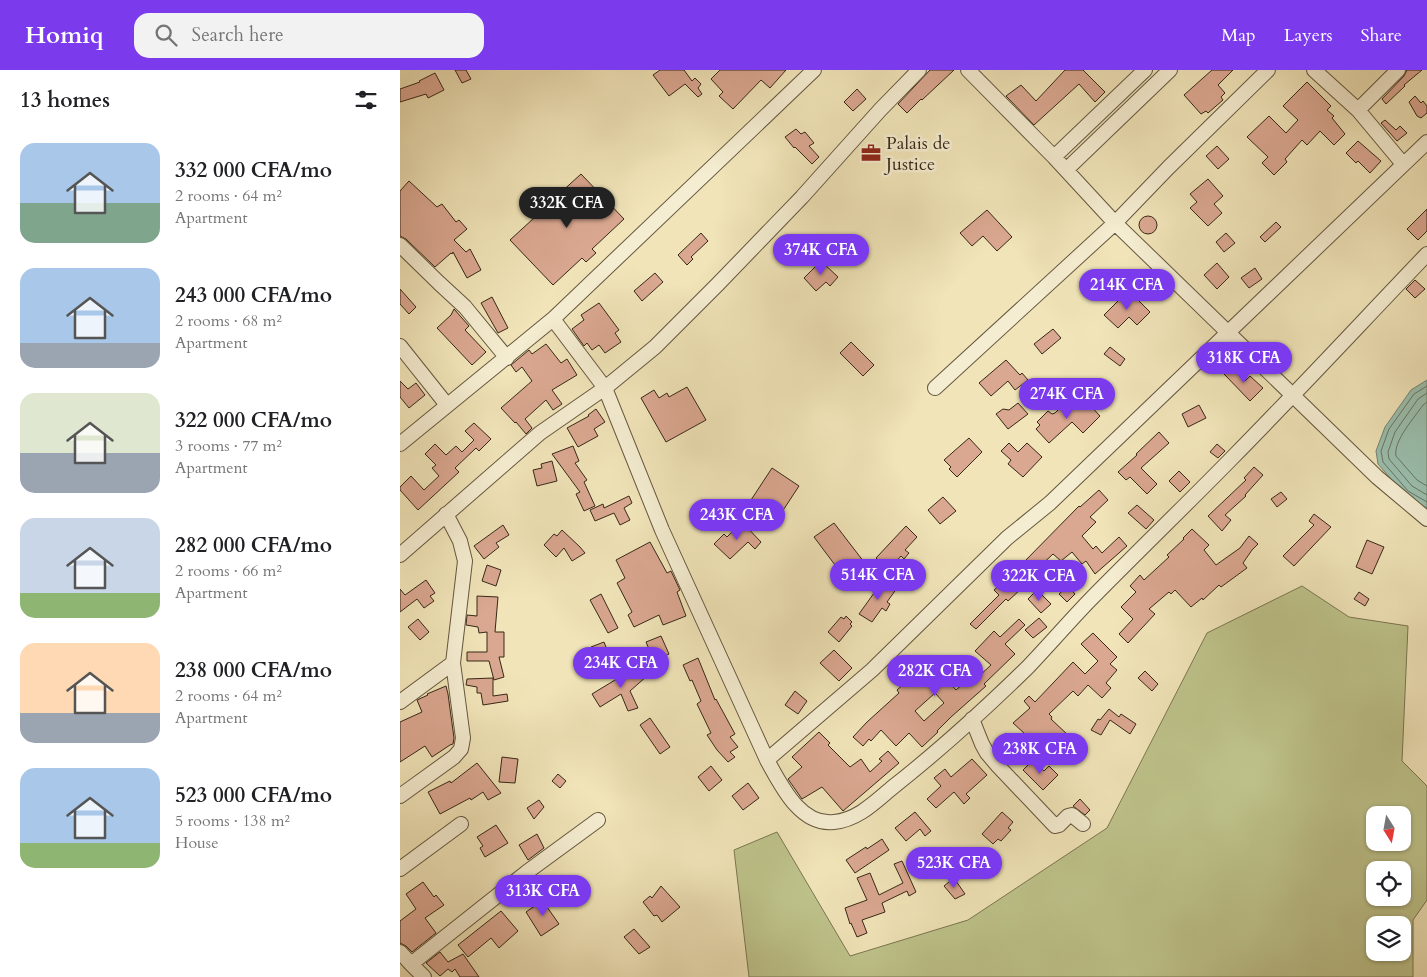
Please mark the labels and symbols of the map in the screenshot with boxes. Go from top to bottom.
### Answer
place label: Palais de Justice [883,131,950,177]
office icon: Palais de Justice [860,142,882,164]
pin: 332K CFA [515,186,619,229]
pin: 374K CFA [769,234,873,276]
pin: 214K CFA [1075,268,1179,311]
pin: 318K CFA [1192,342,1296,384]
pin: 274K CFA [1015,378,1119,420]
pin: 243K CFA [685,498,789,541]
pin: 514K CFA [826,558,930,601]
pin: 322K CFA [987,560,1091,602]
pin: 234K CFA [569,646,673,689]
pin: 282K CFA [883,654,987,697]
pin: 238K CFA [988,732,1092,775]
north arrow [1366,806,1411,851]
pin: 523K CFA [902,846,1006,889]
pin: 313K CFA [491,874,595,917]

